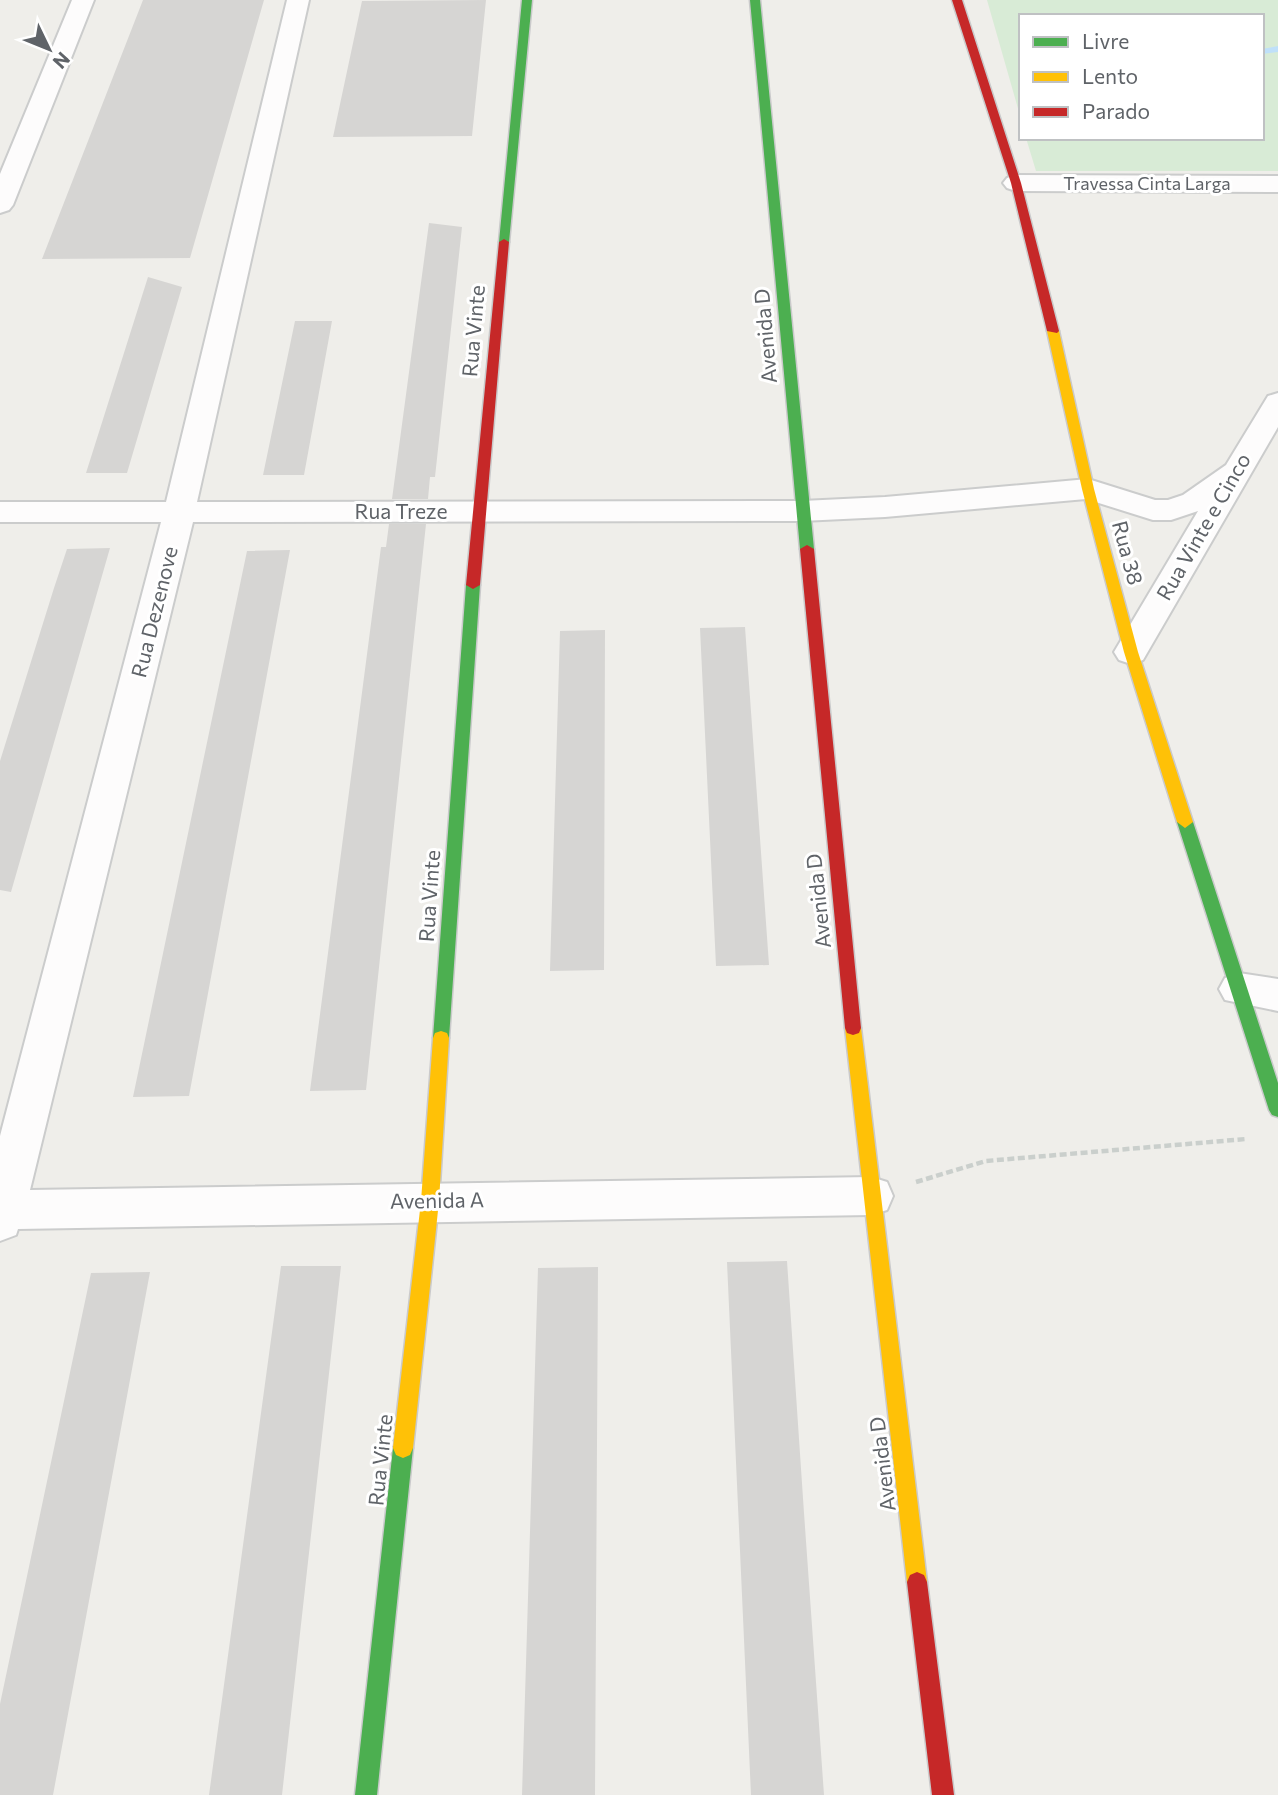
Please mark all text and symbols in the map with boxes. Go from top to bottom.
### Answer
north arrow [14,14,84,84]
legend [1019,14,1264,140]
text: Livre [1082,28,1129,53]
text: N [49,48,75,74]
text: Lento [1082,63,1138,88]
text: Parado [1082,98,1150,123]
street label: Travessa Cinta Larga [1063,172,1231,194]
street label: Rua Vinte [456,284,489,378]
street label: Avenida D [748,288,781,385]
street label: Rua Vinte e Cinco [1150,448,1255,604]
street label: Rua Treze [355,498,447,523]
street label: Rua 38 [1108,518,1149,587]
street label: Rua Dezenove [125,543,182,680]
street label: Rua Vinte [413,849,444,943]
street label: Avenida D [800,853,835,950]
street label: Avenida A [390,1186,484,1213]
street label: Rua Vinte [362,1413,397,1507]
street label: Avenida D [863,1415,900,1513]

